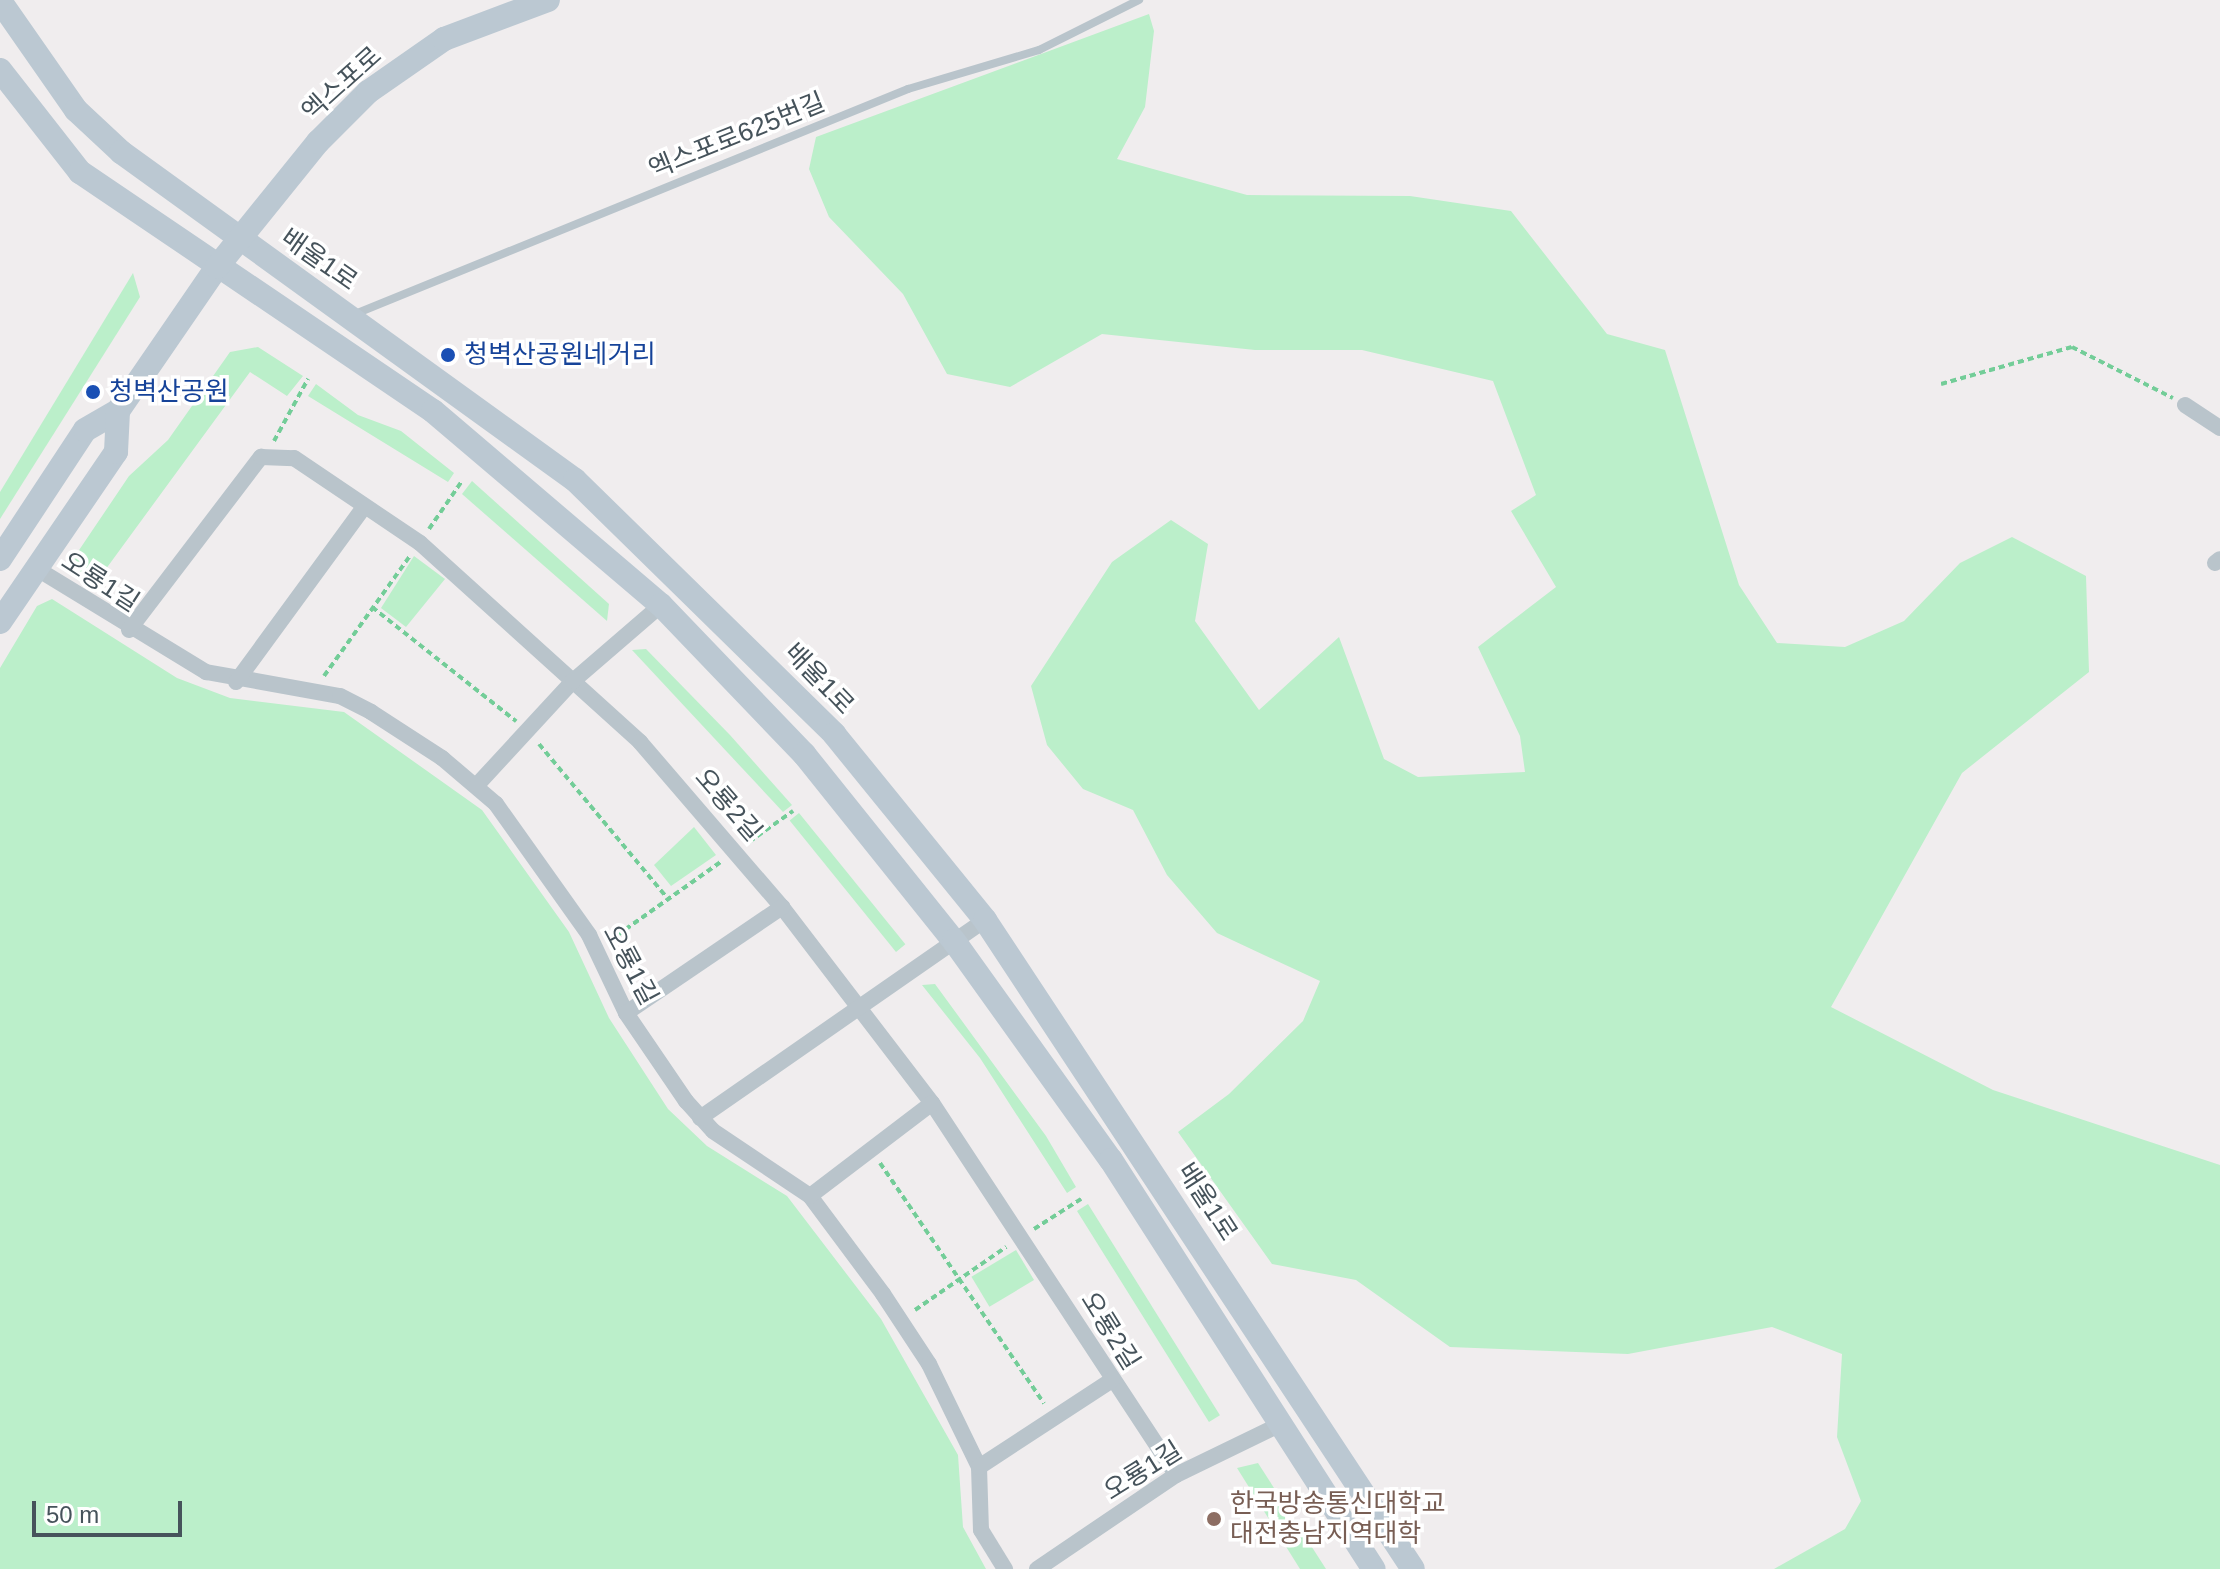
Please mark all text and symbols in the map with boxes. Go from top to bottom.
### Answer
street label: 엑스포로 [296,40,388,128]
street label: 엑스포로625번길 [645,87,829,185]
street label: 배울1로 [275,222,363,298]
place label: 청벽산공원네거리 [464,339,655,371]
marker: 청벽산공원네거리 [439,346,457,364]
place label: 청벽산공원 [109,376,229,408]
marker: 청벽산공원 [84,383,102,401]
street label: 오룡1길 [55,545,145,619]
street label: 배울1로 [778,637,860,721]
street label: 오룡2길 [688,762,768,848]
street label: 오룡1길 [596,920,664,1010]
street label: 배울1로 [1170,1157,1244,1247]
street label: 오룡2길 [1074,1286,1146,1376]
street label: 오룡1길 [1098,1435,1188,1507]
scale bar [36,1485,186,1535]
place label: 한국방송통신대학교 대전충남지역대학 [1230,1488,1445,1550]
text: 50 m [46,1501,99,1528]
marker: 한국방송통신대학교 대전충남지역대학 [1205,1510,1223,1528]

